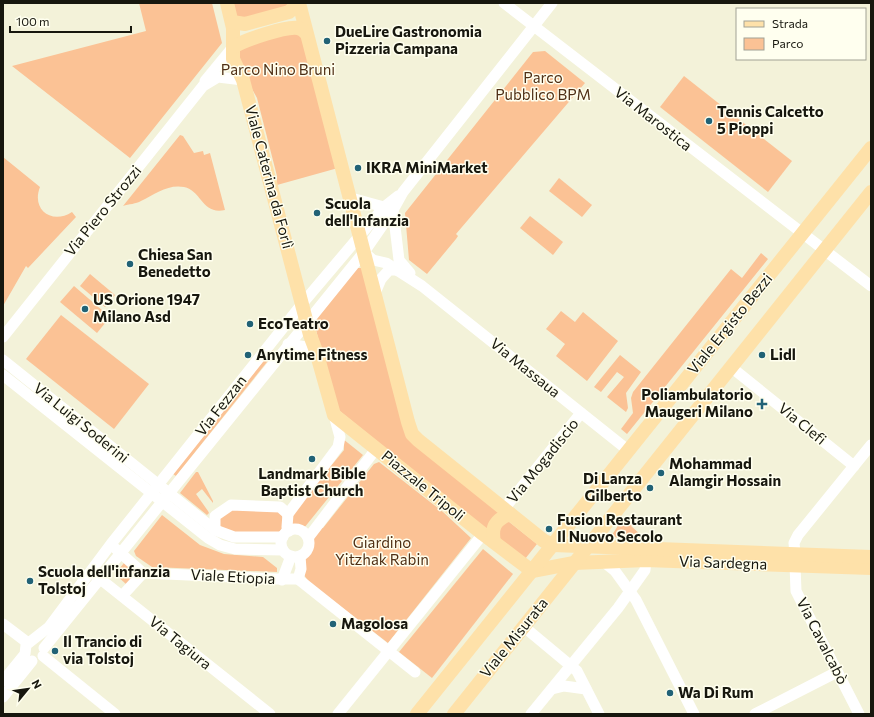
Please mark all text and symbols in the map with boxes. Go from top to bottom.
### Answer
scale bar [10,8,131,34]
legend [736,8,866,60]
text: 100 m [16,14,50,28]
text: Strada [772,16,808,30]
place label: DueLire Gastronomia Pizzeria Campana [335,22,482,57]
marker: DueLire Gastronomia Pizzeria Campana [322,36,332,46]
text: Parco [772,36,804,50]
park label: Parco Nino Bruni [221,60,335,78]
park label: Parco Pubblico BPM [495,68,591,103]
street label: Via Marostica [611,82,696,154]
place label: Tennis Calcetto 5 Pioppi [717,102,824,137]
street label: Viale Caterina da Forlì [242,103,298,251]
marker: Tennis Calcetto 5 Pioppi [704,116,714,126]
place label: IKRA MiniMarket [366,158,487,176]
street label: Via Piero Strozzi [60,161,144,260]
marker: IKRA MiniMarket [353,163,363,173]
place label: Scuola dell'Infanzia [325,194,409,229]
marker: Scuola dell'Infanzia [312,208,322,218]
place label: Chiesa San Benedetto [138,245,212,280]
marker: Chiesa San Benedetto [125,259,135,269]
street label: Viale Ergisto Bezzi [683,269,775,377]
place label: US Orione 1947 Milano Asd [93,290,200,325]
marker: US Orione 1947 Milano Asd [80,304,90,314]
place label: EcoTeatro [258,314,329,332]
marker: EcoTeatro [245,319,255,329]
street label: Via Massaua [487,334,564,401]
place label: Anytime Fitness [256,345,368,363]
place label: Lidl [770,345,796,363]
marker: Anytime Fitness [243,350,253,360]
marker: Lidl [757,350,767,360]
street label: Via Fezzan [191,371,250,439]
street label: Via Luigi Soderini [30,378,133,466]
place label: Poliambulatorio Maugeri Milano [641,385,753,420]
marker: Poliambulatorio Maugeri Milano [756,398,768,410]
street label: Via Clefi [775,398,830,448]
street label: Via Mogadiscio [503,414,582,506]
street label: Piazzale Tripoli [378,446,469,524]
marker: Landmark Bible Baptist Church [307,454,317,464]
place label: Mohammad Alamgir Hossain [669,454,781,489]
place label: Landmark Bible Baptist Church [258,464,366,499]
marker: Mohammad Alamgir Hossain [656,468,666,478]
place label: Di Lanza Gilberto [583,469,642,504]
marker: Di Lanza Gilberto [645,483,655,493]
place label: Fusion Restaurant Il Nuovo Secolo [557,510,682,545]
marker: Fusion Restaurant Il Nuovo Secolo [544,524,554,534]
park label: Giardino Yitzhak Rabin [335,533,429,568]
street label: Via Sardegna [679,551,768,573]
place label: Scuola dell'infanzia Tolstoj [38,562,170,597]
street label: Viale Etiopia [190,565,276,587]
marker: Scuola dell'infanzia Tolstoj [25,576,35,586]
street label: Viale Misurata [475,594,551,681]
street label: Via Cavalcabò [793,594,853,687]
street label: Via Tagiura [146,612,215,673]
place label: Magolosa [341,614,408,632]
marker: Magolosa [328,619,338,629]
place label: Il Trancio di via Tolstoj [63,632,142,667]
marker: Il Trancio di via Tolstoj [50,646,60,656]
north arrow [8,669,48,709]
text: N [29,677,45,691]
place label: Wa Di Rum [678,683,754,701]
marker: Wa Di Rum [665,688,675,698]

